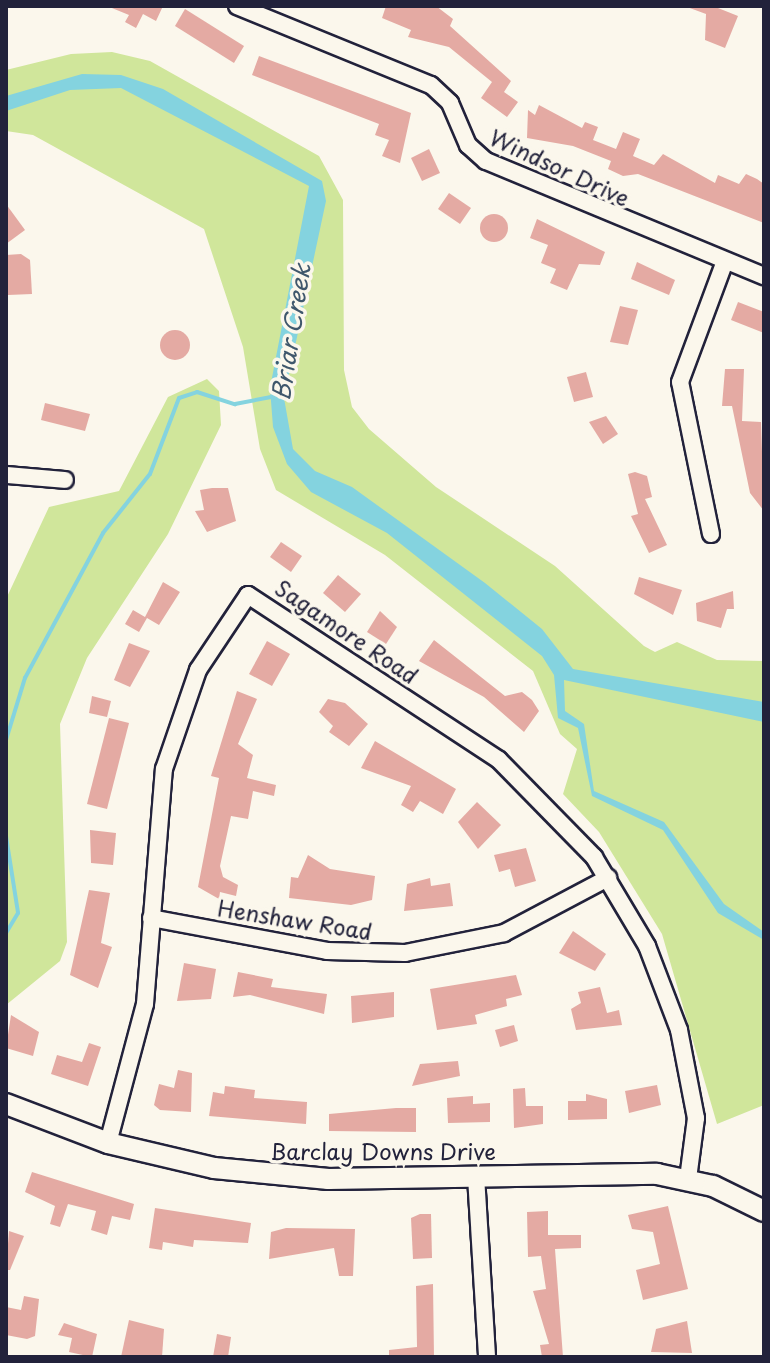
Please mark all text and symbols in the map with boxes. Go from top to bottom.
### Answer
street label: Windsor Drive [486,123,634,211]
water label: Briar Creek [266,261,316,403]
street label: Sagamore Road [271,574,423,688]
street label: Henshaw Road [216,894,374,944]
street label: Barclay Downs Drive [270,1138,496,1164]

